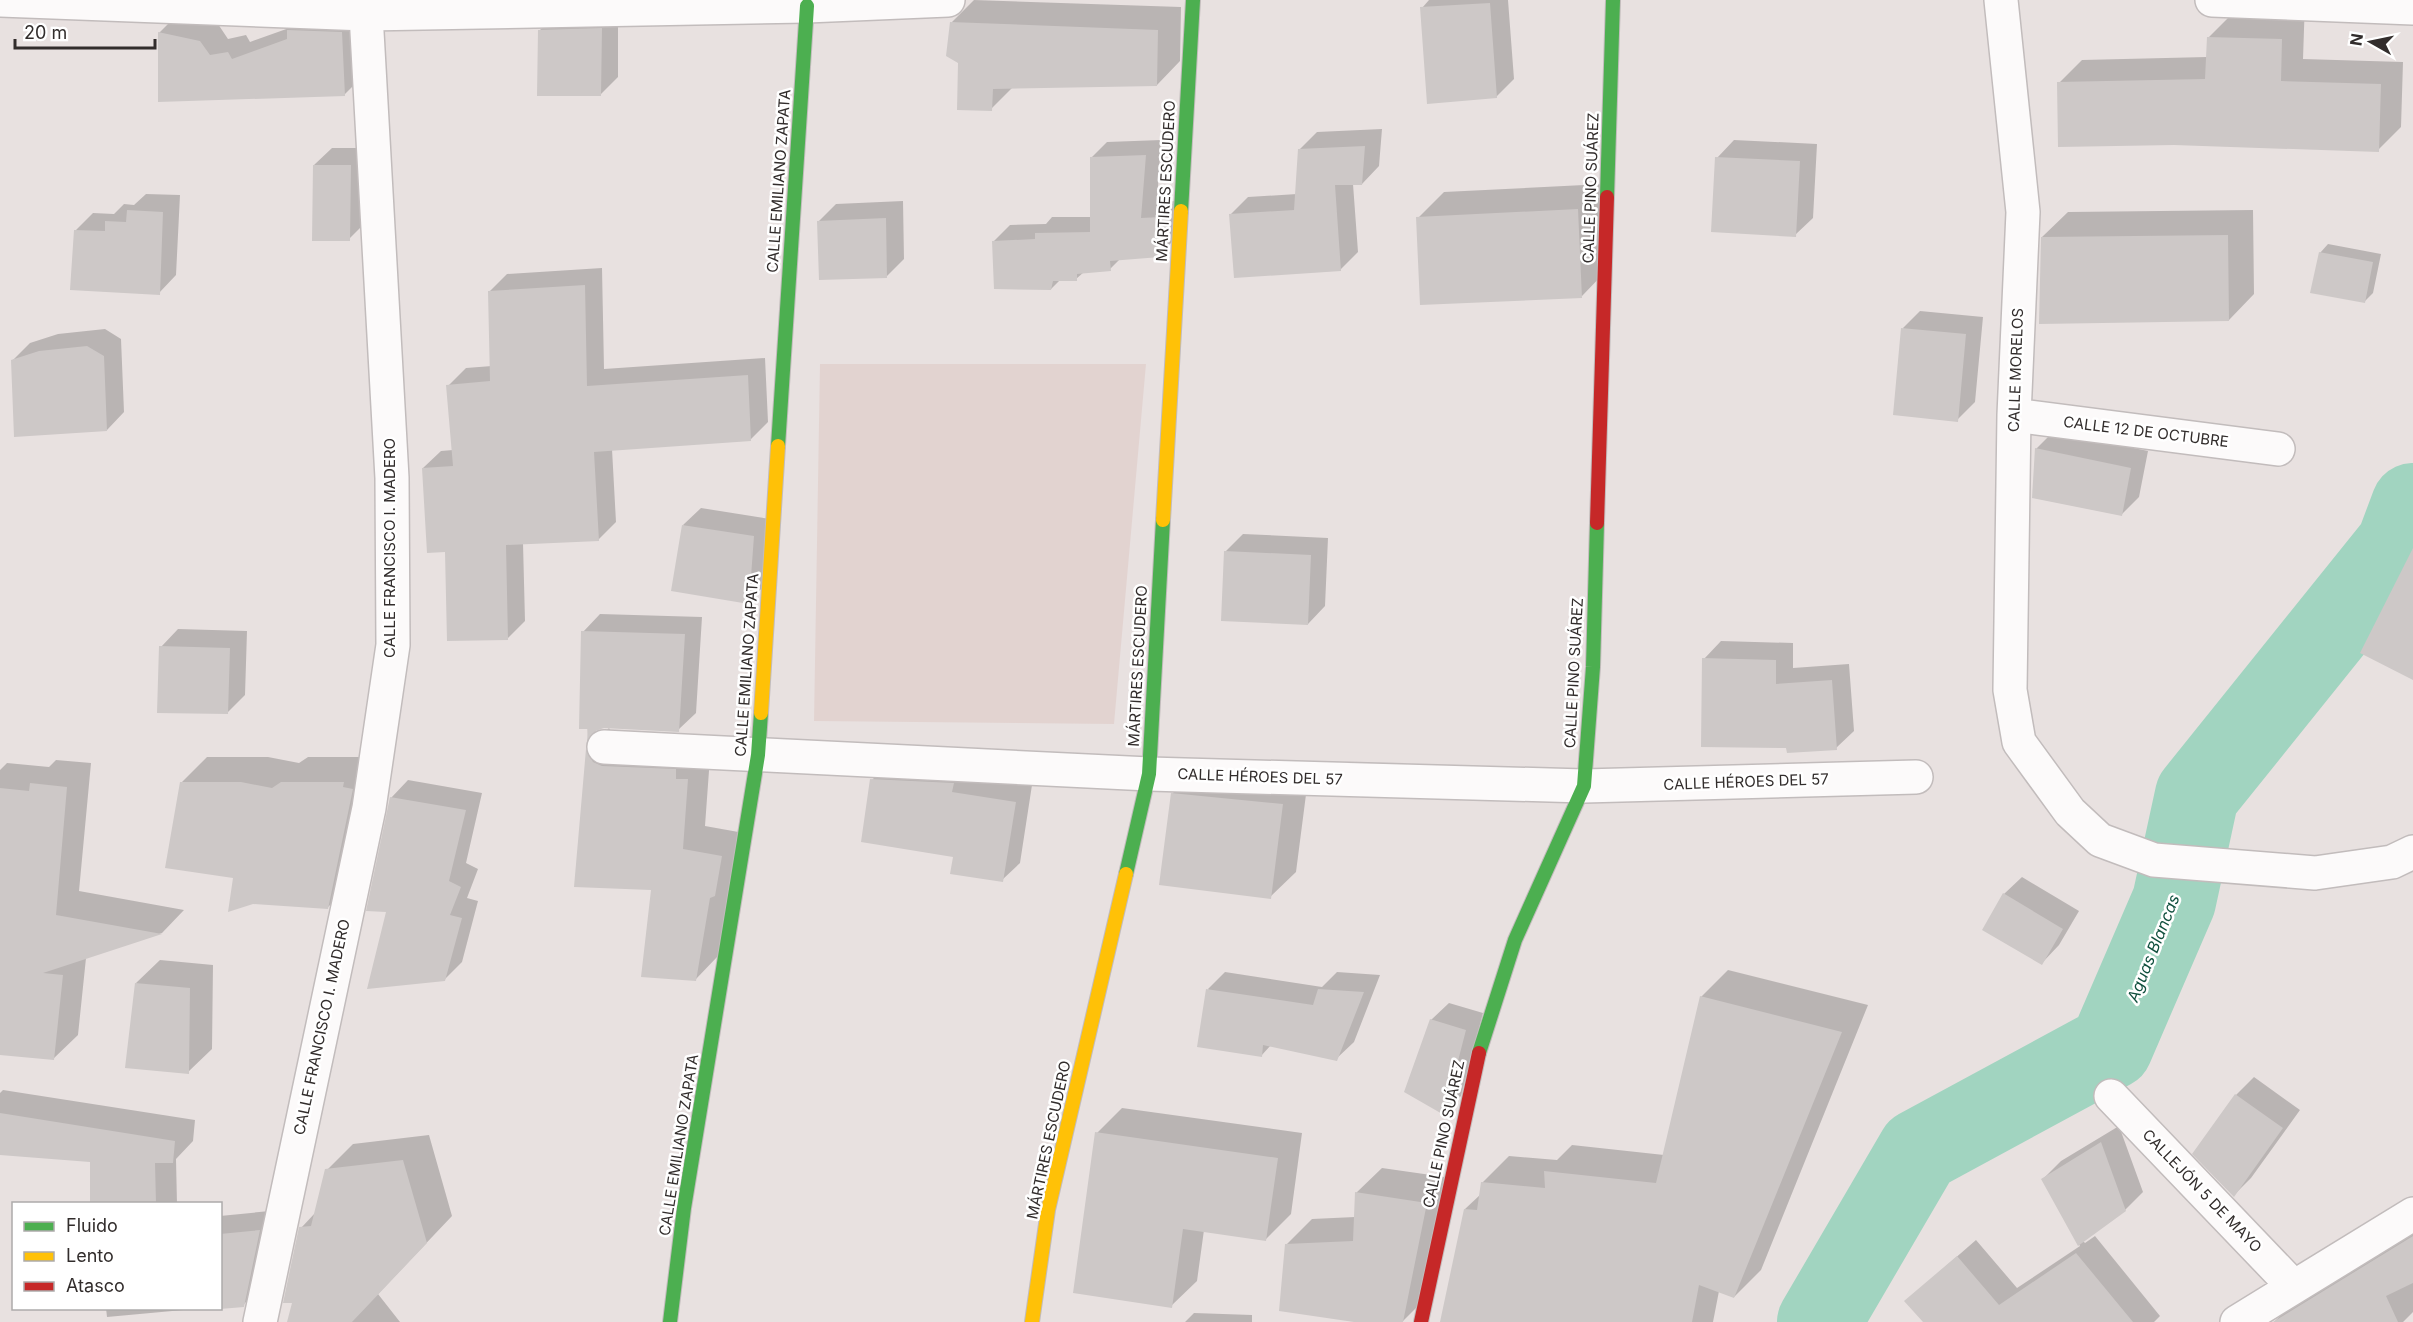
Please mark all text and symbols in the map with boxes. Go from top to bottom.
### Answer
scale bar [15,12,154,50]
north arrow [2341,12,2401,72]
text: 20 m [24,22,67,43]
text: N [2345,32,2367,47]
street label: CALLE EMILIANO ZAPATA [763,89,794,273]
street label: MÁRTIRES ESCUDERO [1152,100,1179,262]
street label: CALLE PINO SUÁREZ [1578,112,1603,264]
street label: CALLE MORELOS [2004,308,2027,432]
street label: CALLE 12 DE OCTUBRE [2062,412,2230,451]
street label: CALLE FRANCISCO I. MADERO [380,438,399,658]
street label: CALLE EMILIANO ZAPATA [731,573,762,757]
street label: MÁRTIRES ESCUDERO [1124,585,1151,747]
street label: CALLE PINO SUÁREZ [1560,597,1587,749]
street label: CALLE HÉROES DEL 57 [1177,764,1343,789]
street label: CALLE HÉROES DEL 57 [1663,769,1829,794]
water label: Aguas Blancas [2122,891,2184,1006]
street label: CALLE FRANCISCO I. MADERO [289,917,354,1136]
street label: CALLE EMILIANO ZAPATA [655,1053,702,1237]
street label: CALLE PINO SUÁREZ [1419,1058,1468,1210]
street label: MÁRTIRES ESCUDERO [1022,1059,1075,1221]
street label: CALLEJÓN 5 DE MAYO [2139,1125,2266,1256]
legend [12,1202,222,1310]
text: Fluido [66,1215,118,1236]
text: Lento [66,1245,114,1266]
text: Atasco [66,1275,125,1296]

